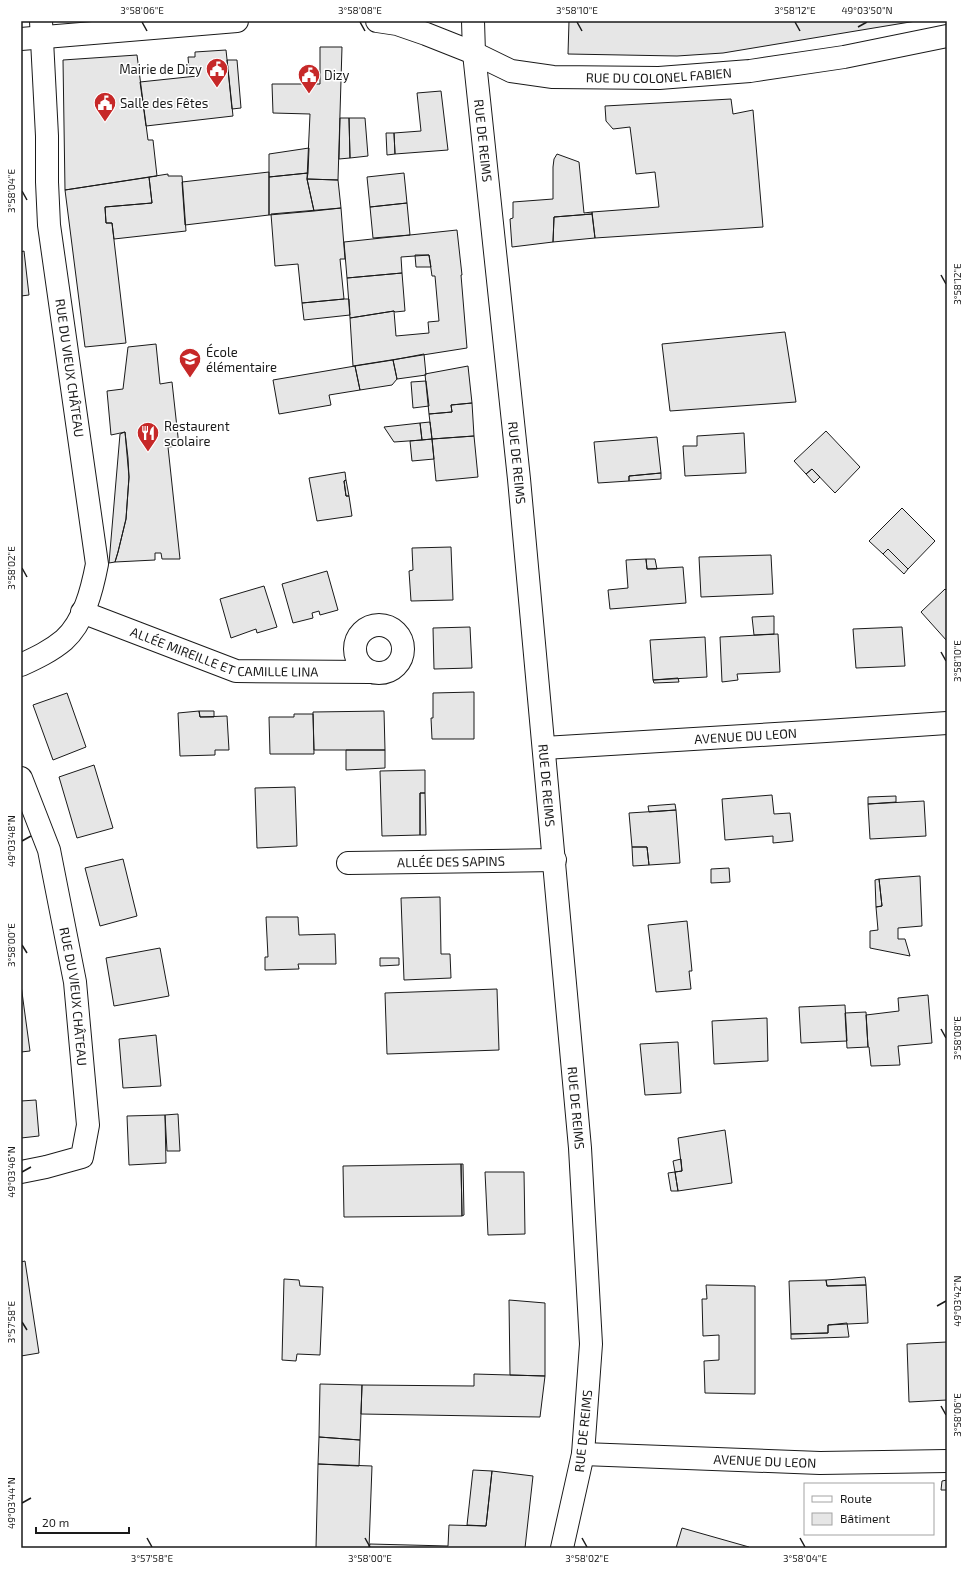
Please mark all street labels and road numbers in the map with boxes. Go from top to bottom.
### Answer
street label: RUE DU COLONEL FABIEN [586,64,732,86]
street label: RUE DE REIMS [471,98,496,183]
street label: RUE DU VIEUX CHÂTEAU [52,298,88,438]
street label: RUE DE REIMS [505,421,529,505]
street label: ALLÉE MIREILLE ET CAMILLE LINA [128,623,319,680]
street label: AVENUE DU LEON [694,725,797,747]
street label: RUE DE REIMS [535,743,559,827]
street label: ALLÉE DES SAPINS [397,853,505,870]
street label: RUE DU VIEUX CHÂTEAU [56,926,91,1067]
street label: RUE DE REIMS [565,1066,588,1150]
street label: RUE DE REIMS [571,1389,595,1473]
street label: AVENUE DU LEON [713,1451,817,1471]

